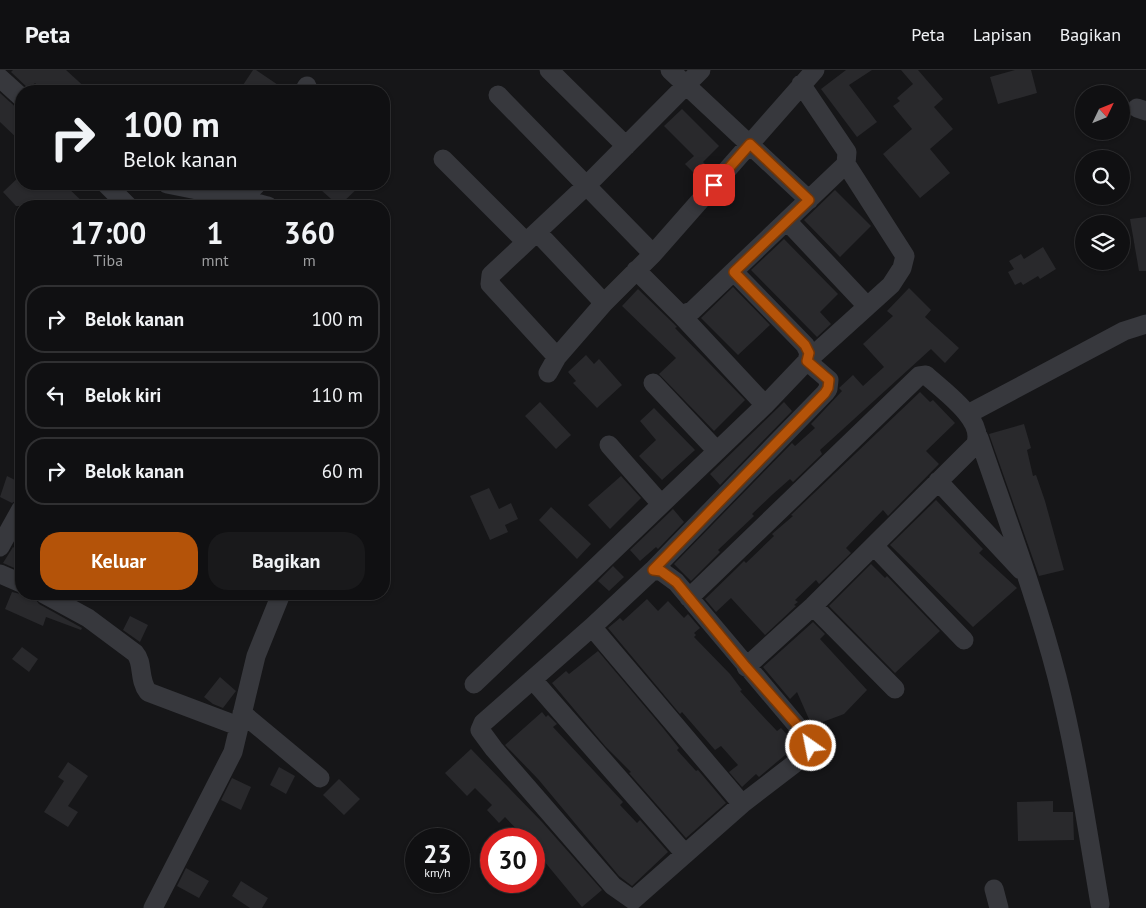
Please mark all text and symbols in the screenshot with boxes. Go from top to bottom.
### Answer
text: Peta [25,19,70,50]
text: Peta [911,23,945,46]
text: Lapisan [973,23,1032,46]
text: Bagikan [1060,23,1121,46]
north arrow [1075,85,1130,140]
map controls [1075,85,1130,270]
text: 100 m [123,101,220,147]
icon: right [40,105,105,170]
text: Belok kanan [123,145,237,173]
button: search [1075,150,1130,205]
pin [693,164,735,206]
icon: arrive [700,171,728,199]
text: 17:00 [70,213,146,252]
text: 1 [207,213,224,252]
text: 360 [284,213,335,252]
button: layers [1075,215,1130,270]
text: Tiba [93,250,123,270]
text: mnt [201,250,229,270]
text: m [303,250,316,270]
icon: right [42,305,70,333]
text: Belok kanan [85,307,184,331]
text: 100 m [311,307,363,331]
icon: left [42,381,70,409]
text: Belok kiri [85,383,161,407]
text: 110 m [311,383,363,407]
icon: right [42,457,70,485]
text: Belok kanan [85,459,184,483]
text: 60 m [322,459,363,483]
button: Keluar [40,532,198,590]
button: Bagikan [208,532,365,590]
position arrow [784,719,836,771]
speed limit sign: 30 [480,828,545,893]
text: 23 [423,838,452,870]
text: km/h [424,865,451,880]

